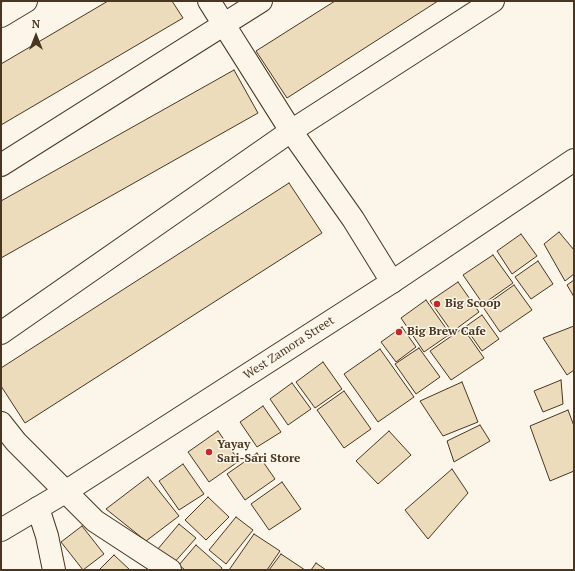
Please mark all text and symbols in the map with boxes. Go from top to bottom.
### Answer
north arrow [16,16,56,56]
text: N [32,17,40,31]
place label: Big Scoop [445,297,501,311]
marker: Big Scoop [432,299,442,309]
street label: West Zamora Street [241,313,337,383]
place label: Big Brew Cafe [407,325,486,339]
marker: Big Brew Cafe [394,327,404,337]
place label: Yayay Sari-Sari Store [217,438,301,466]
marker: Yayay Sari-Sari Store [204,447,214,457]

